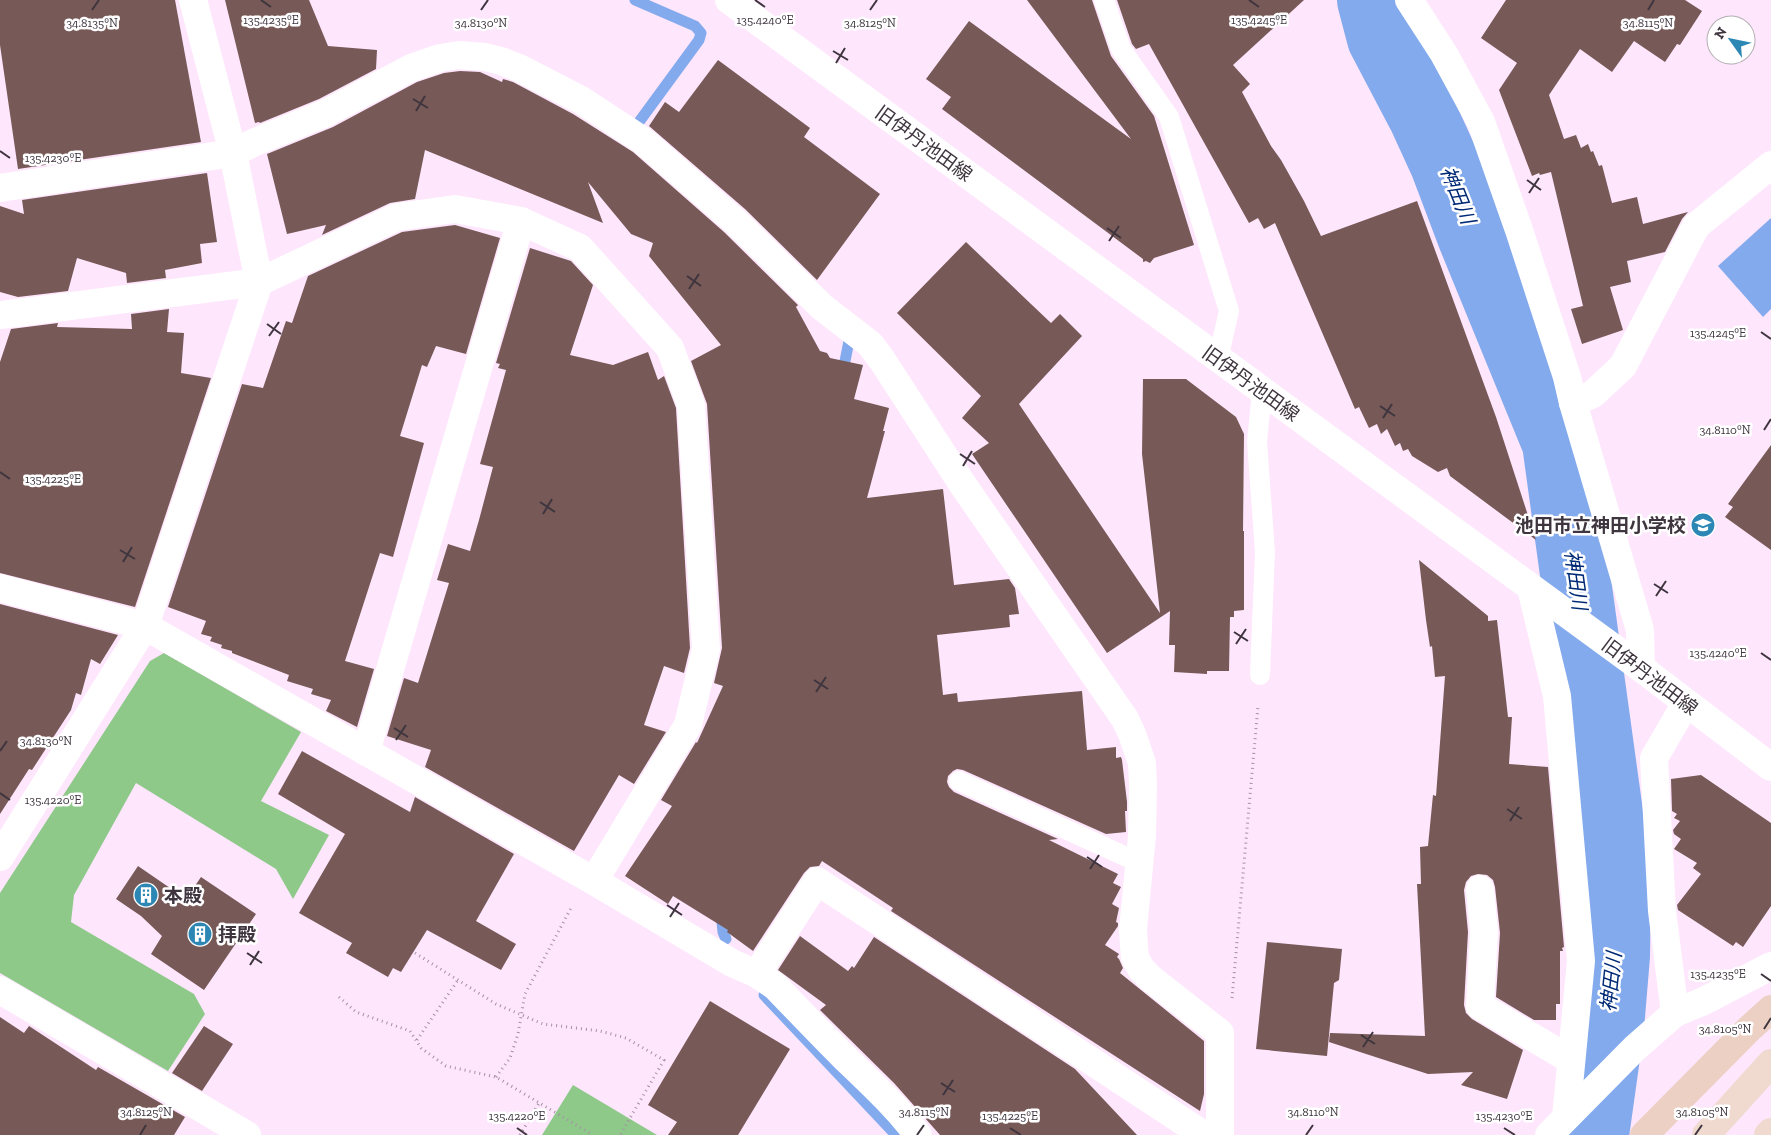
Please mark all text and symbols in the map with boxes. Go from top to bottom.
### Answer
text: 135.4235°E [243,13,299,27]
text: 135.4240°E [736,13,794,27]
text: 135.4245°E [1231,13,1287,27]
north arrow [1706,15,1756,65]
text: 34.8135°N [66,16,118,30]
text: 34.8130°N [455,16,507,30]
text: 34.8125°N [844,16,896,30]
text: 34.8115°N [1623,16,1673,30]
text: N [1710,24,1731,42]
street label: 旧伊丹池田線 [871,101,977,186]
text: 135.4230°E [25,151,81,165]
water label: 神田川 [1436,163,1481,229]
text: 135.4245°E [1690,326,1746,340]
street label: 旧伊丹池田線 [1198,341,1304,426]
text: 34.8110°N [1699,423,1751,437]
text: 135.4225°E [25,472,81,486]
school or university icon: 池田市立神田小学校 [1690,512,1716,538]
place label: 池田市立神田小学校 [1515,514,1686,537]
water label: 神田川 [1560,549,1592,613]
street label: 旧伊丹池田線 [1597,633,1702,720]
text: 135.4240°E [1689,646,1747,660]
text: 34.8130°N [20,734,72,748]
text: 135.4220°E [25,793,81,807]
building icon: 本殿 [133,882,159,908]
place label: 本殿 [164,884,202,907]
building icon: 拝殿 [187,921,213,947]
place label: 拝殿 [218,923,256,946]
water label: 神田川 [1596,949,1626,1013]
text: 135.4235°E [1690,967,1746,981]
text: 34.8105°N [1699,1022,1751,1036]
text: 34.8125°N [120,1105,172,1119]
text: 34.8115°N [899,1105,949,1119]
text: 34.8110°N [1287,1105,1339,1119]
text: 34.8105°N [1676,1105,1728,1119]
text: 135.4220°E [489,1109,545,1123]
text: 135.4225°E [982,1109,1038,1123]
text: 135.4230°E [1476,1109,1532,1123]

